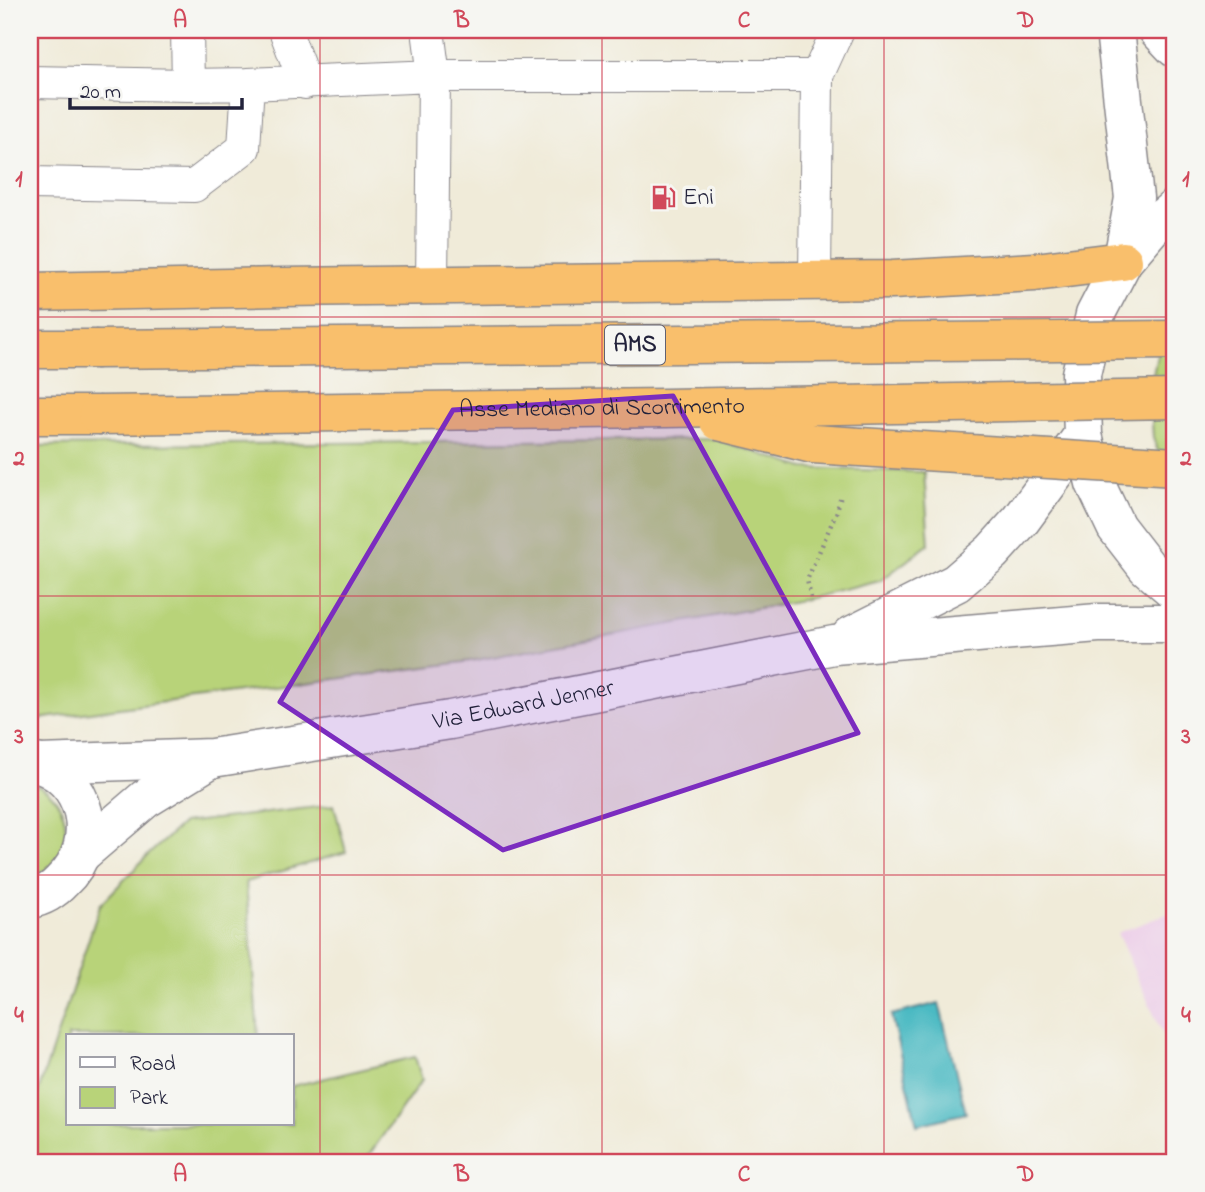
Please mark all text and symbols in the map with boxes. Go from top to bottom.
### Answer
text: A [173,5,187,38]
text: B [453,5,470,38]
text: C [738,5,751,38]
text: D [1017,5,1034,38]
scale bar [70,66,242,110]
text: 20 m [80,78,121,108]
text: 1 [15,164,23,197]
text: 1 [1182,164,1190,197]
place label: Eni [683,181,714,216]
fuel station icon: Eni [649,184,677,212]
road number: AMS [605,326,665,364]
street label: Asse Mediano di Scorrimento [459,389,745,428]
text: 2 [12,443,25,476]
text: 2 [1179,443,1192,476]
street label: Via Edward Jenner [429,671,618,740]
text: 3 [13,721,24,754]
text: 3 [1180,721,1191,754]
text: 4 [14,1000,24,1033]
text: 4 [1181,1000,1191,1033]
legend [66,1034,294,1126]
text: Road [130,1050,176,1080]
text: Park [130,1084,169,1114]
text: A [173,1159,187,1192]
text: B [453,1159,470,1192]
text: C [738,1159,751,1192]
text: D [1017,1159,1034,1192]

